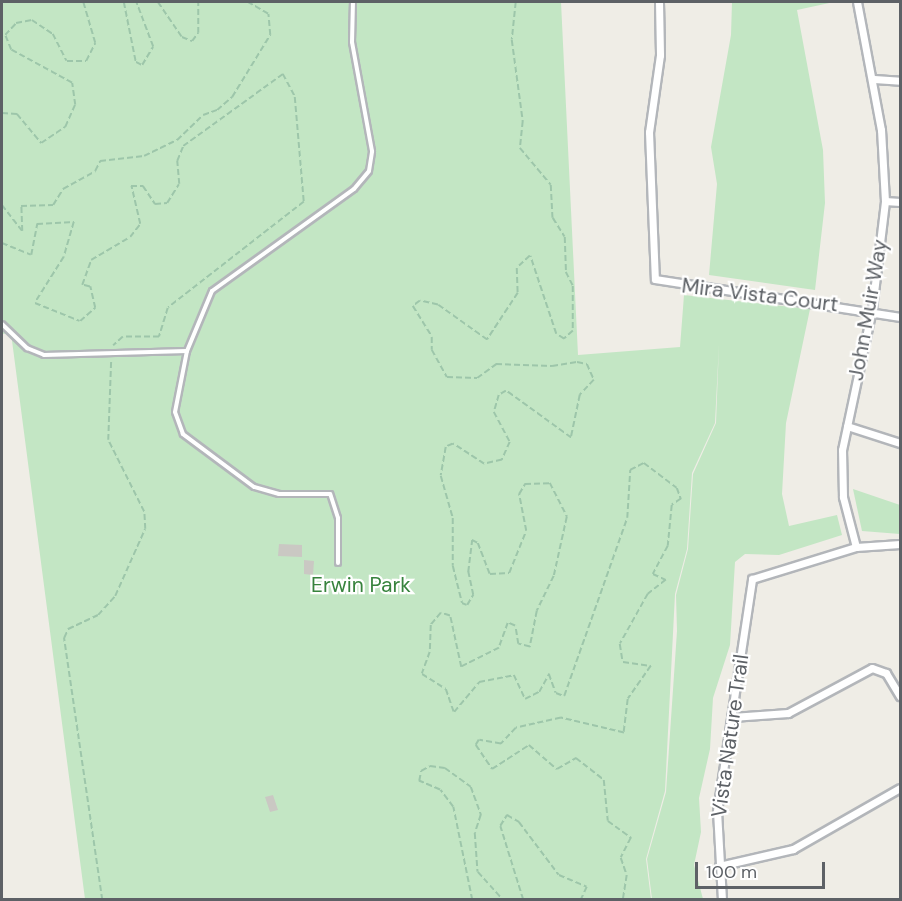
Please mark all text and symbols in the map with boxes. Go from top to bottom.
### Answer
street label: John Muir Way [843,237,893,383]
street label: Mira Vista Court [680,273,840,317]
park label: Erwin Park [311,572,411,598]
street label: Vista Nature Trail [706,653,754,819]
scale bar [698,850,828,888]
text: 100 m [706,860,757,884]

